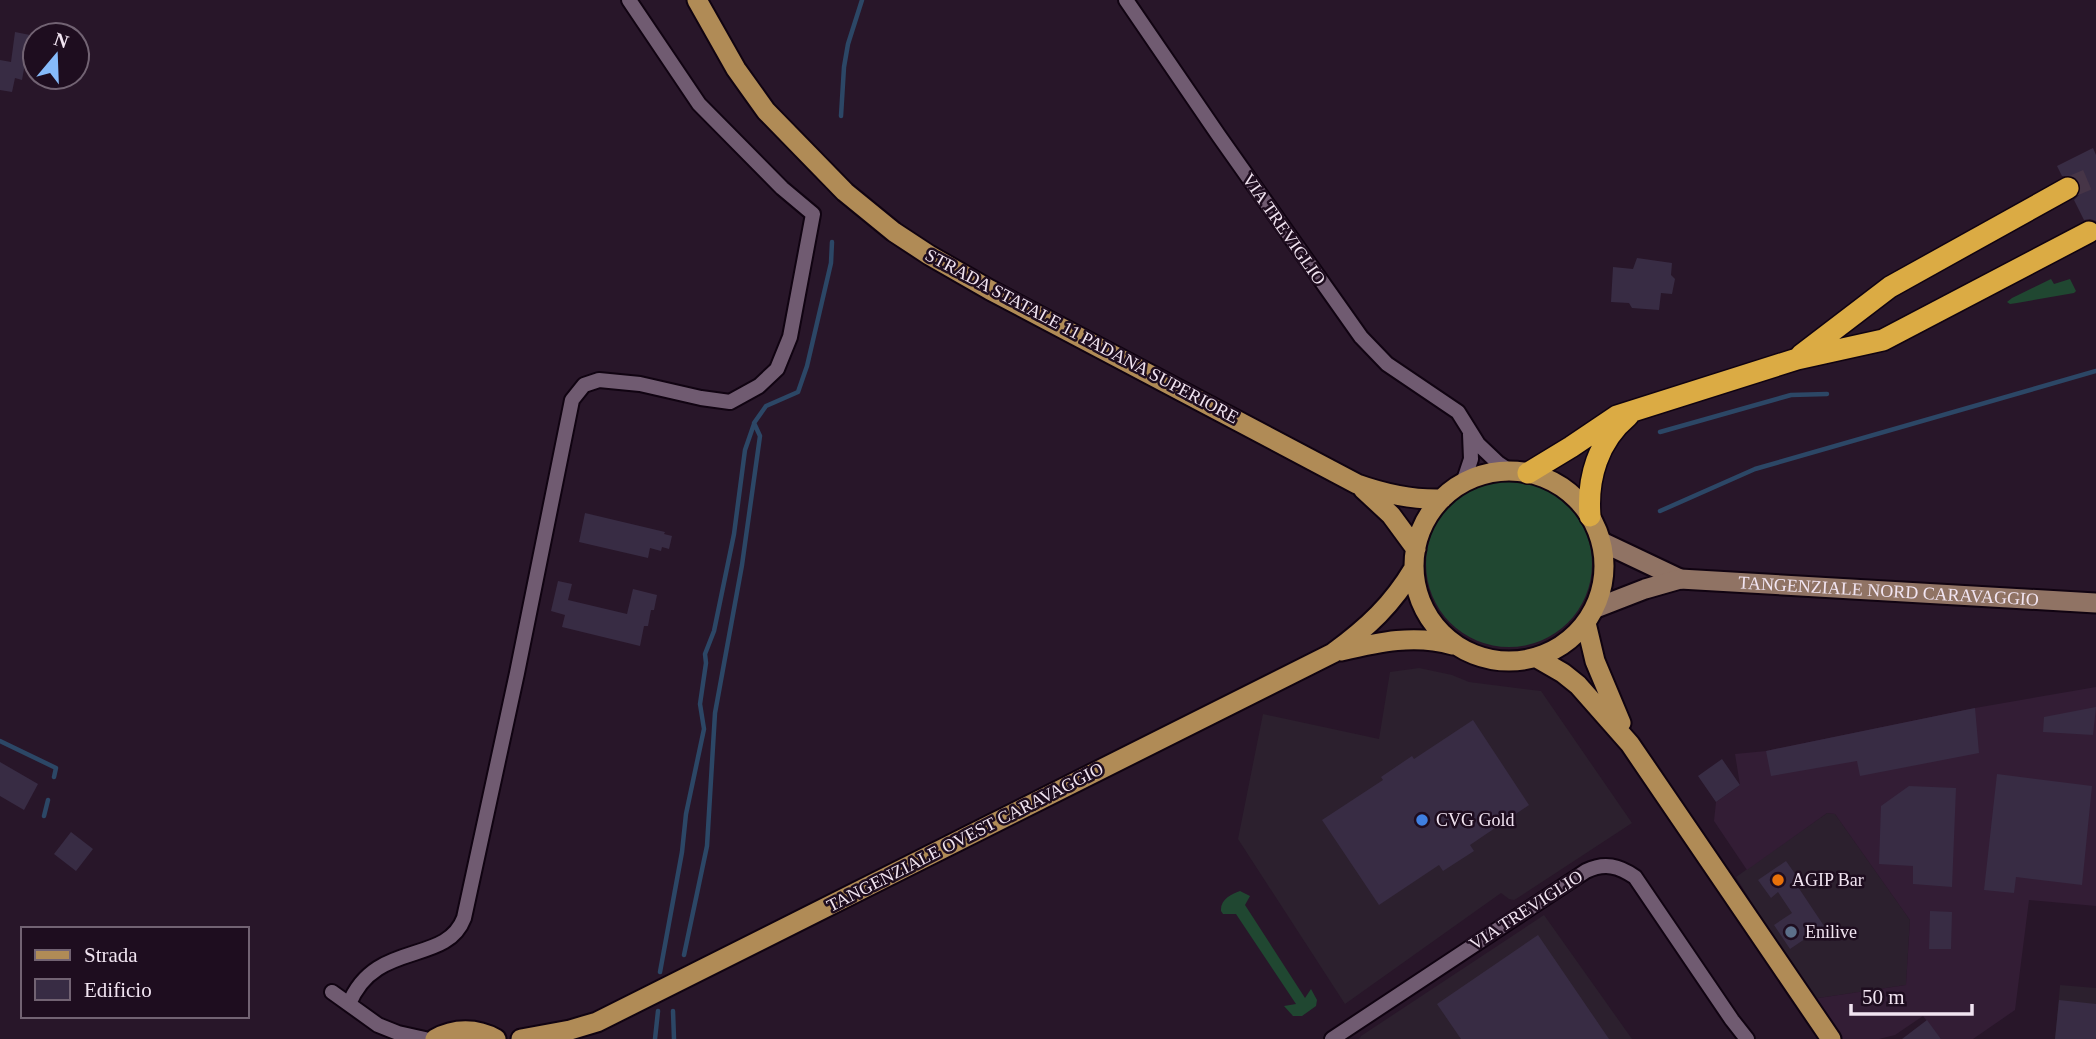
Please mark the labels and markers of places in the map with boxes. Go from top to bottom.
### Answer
place label: CVG Gold [1436,810,1515,830]
marker: CVG Gold [1414,812,1430,828]
place label: AGIP Bar [1792,870,1864,890]
marker: AGIP Bar [1770,872,1786,888]
place label: Enilive [1805,922,1857,942]
marker: Enilive [1783,924,1799,940]

